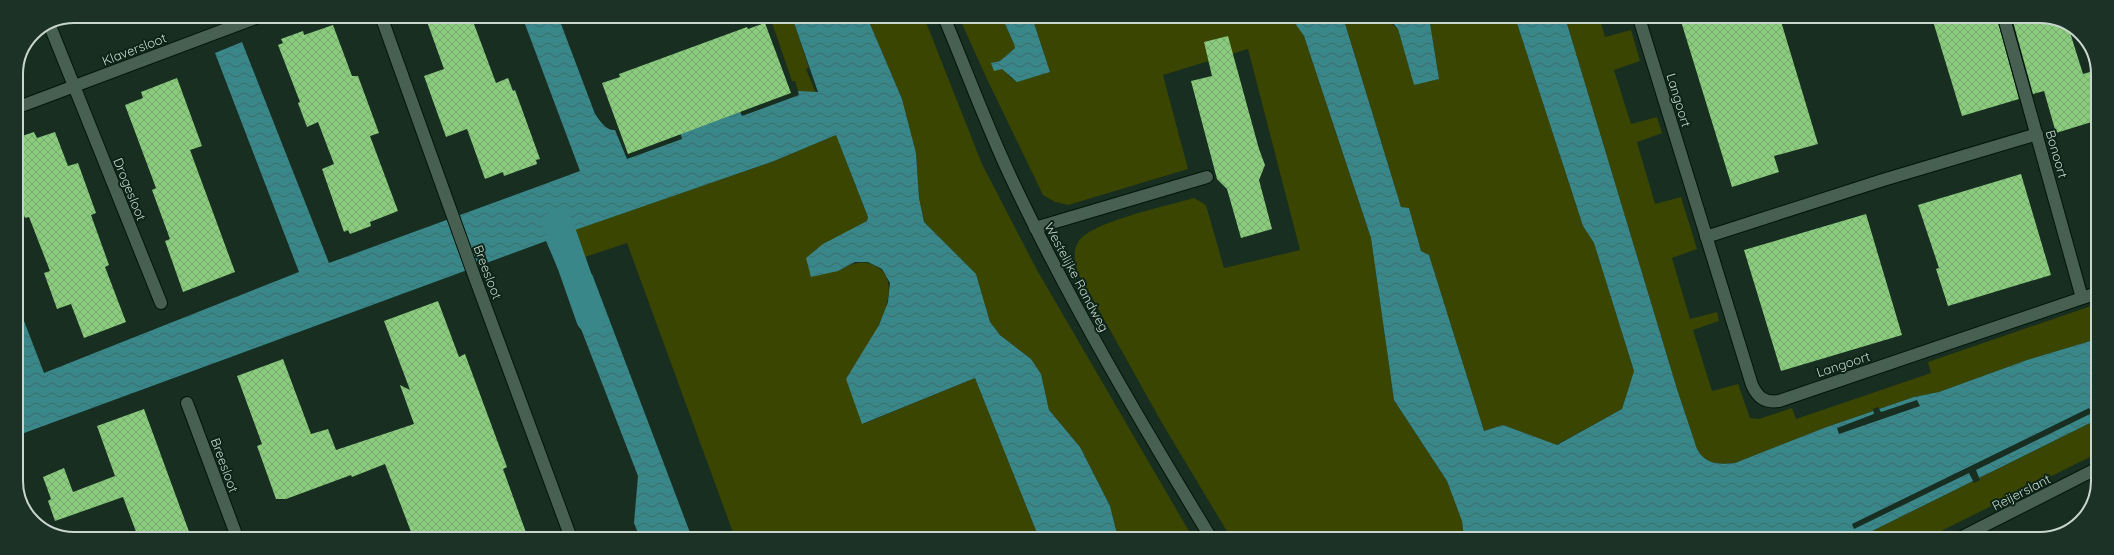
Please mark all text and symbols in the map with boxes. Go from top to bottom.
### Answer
street label: Klaversloot [100,29,168,69]
street label: Langoort [1663,71,1695,129]
street label: Bonoort [2043,128,2071,180]
street label: Drogesloot [110,155,150,223]
street label: Westelijke Randweg [1041,220,1113,334]
street label: Breesloot [470,243,506,301]
street label: Langoort [1814,348,1872,380]
street label: Breesloot [208,436,242,494]
street label: Reijerslant [1989,470,2053,514]

